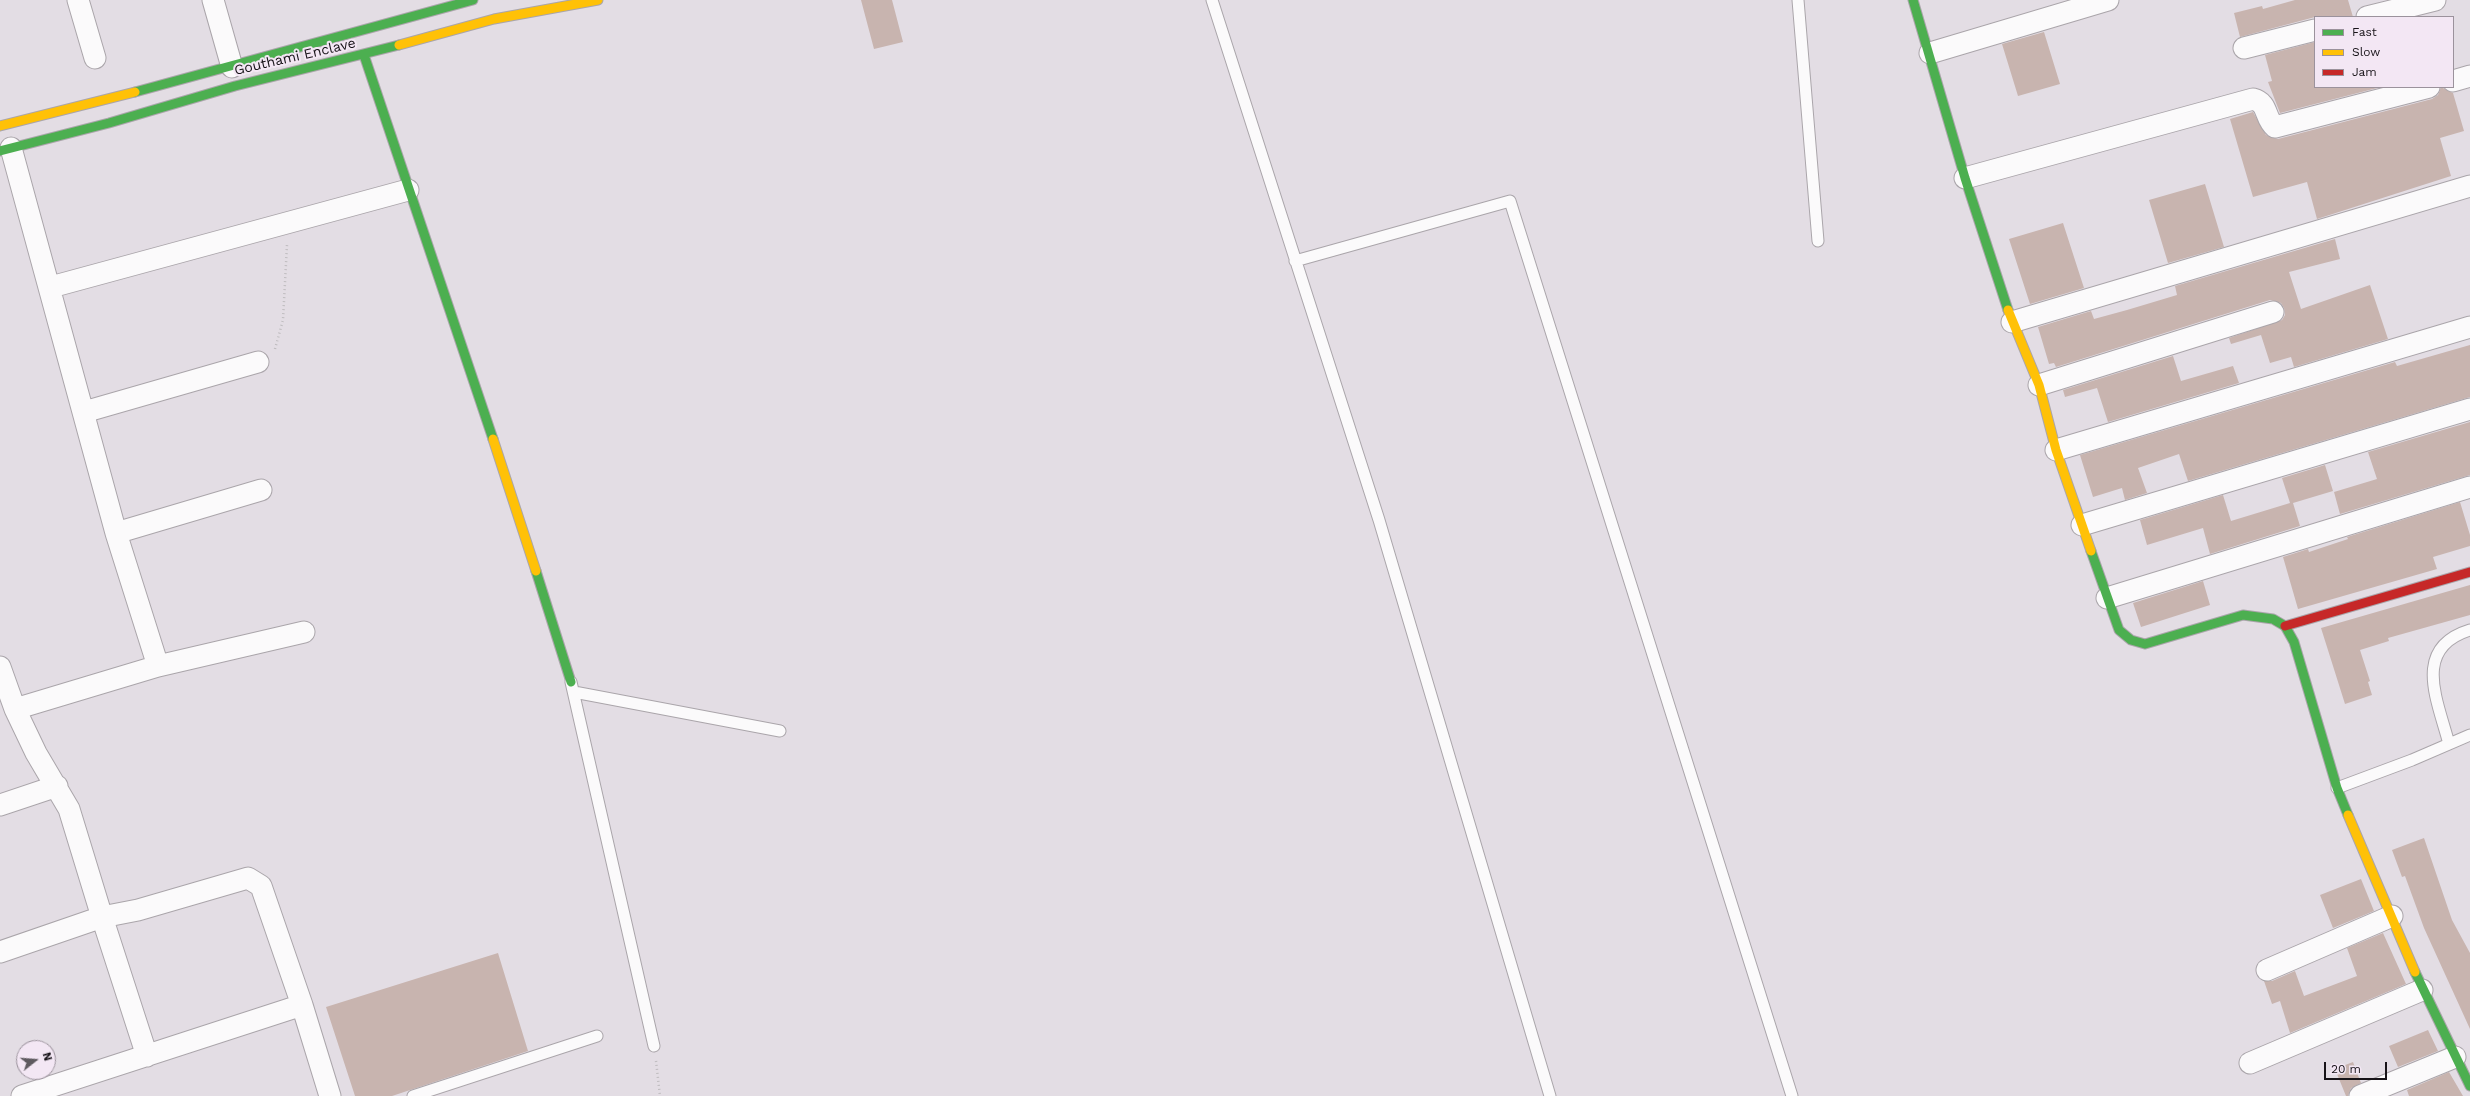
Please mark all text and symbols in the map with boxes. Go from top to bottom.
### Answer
legend [2314,16,2454,88]
text: Fast [2352,25,2377,39]
street label: Gouthami Enclave [233,35,357,79]
text: Slow [2352,45,2380,59]
text: Jam [2352,65,2377,79]
north arrow [16,1040,56,1080]
text: N [40,1051,54,1062]
scale bar [2326,1054,2389,1080]
text: 20 m [2331,1062,2361,1076]

